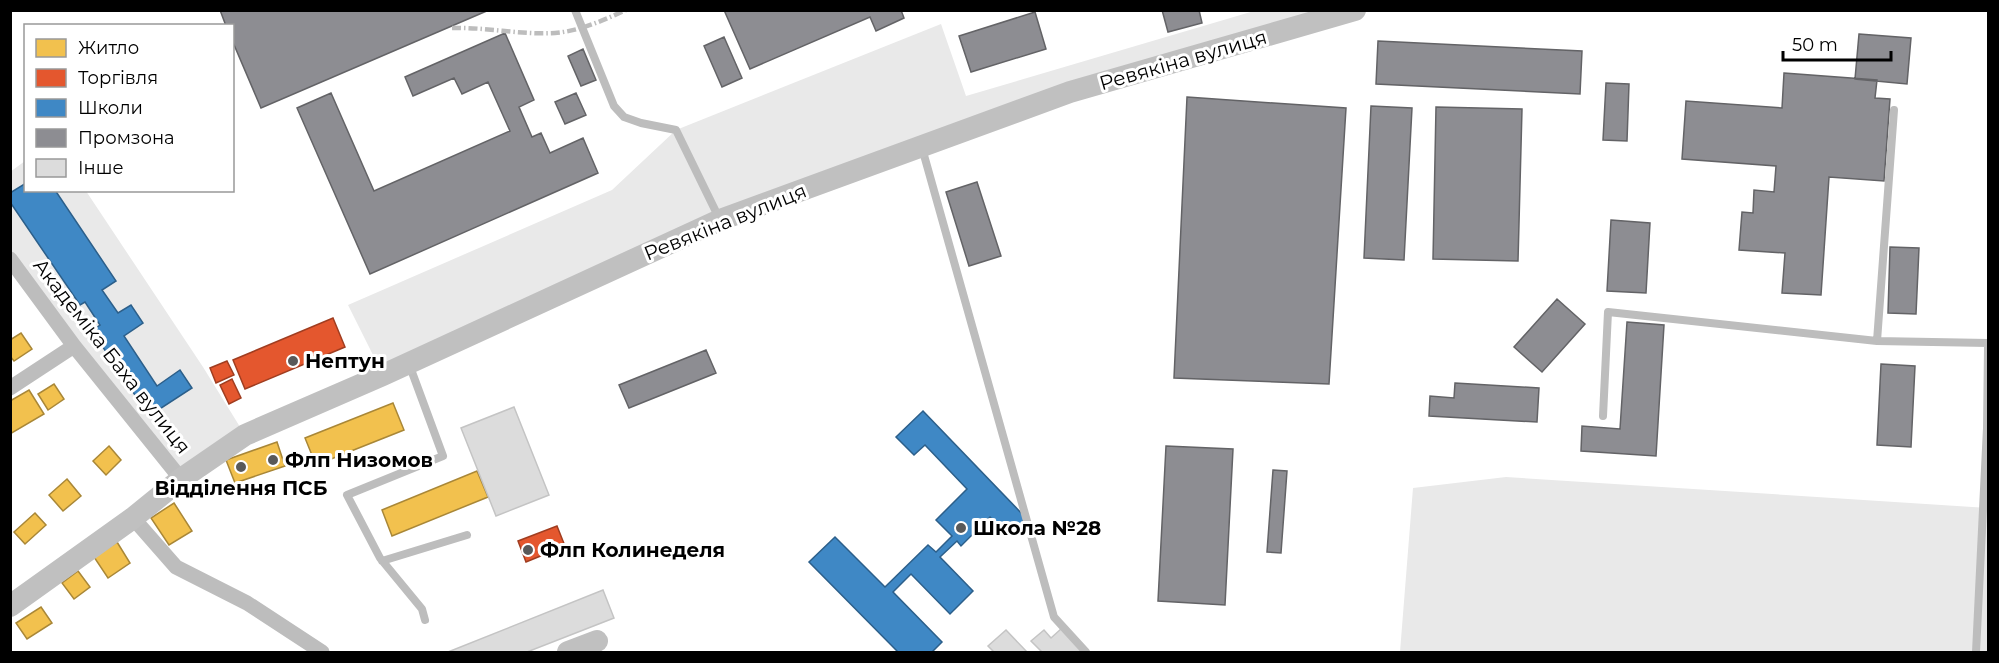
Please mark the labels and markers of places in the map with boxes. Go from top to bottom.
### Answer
place label: Нептун [305,349,385,373]
marker: Нептун [286,354,300,368]
place label: Флп Низомов [285,448,433,472]
marker: Флп Низомов [266,453,280,467]
marker: Відділення ПСБ [234,460,248,474]
place label: Відділення ПСБ [155,476,328,500]
place label: Школа №28 [973,516,1101,540]
marker: Школа №28 [954,521,968,535]
place label: Флп Колинеделя [540,538,725,562]
marker: Флп Колинеделя [521,543,535,557]

